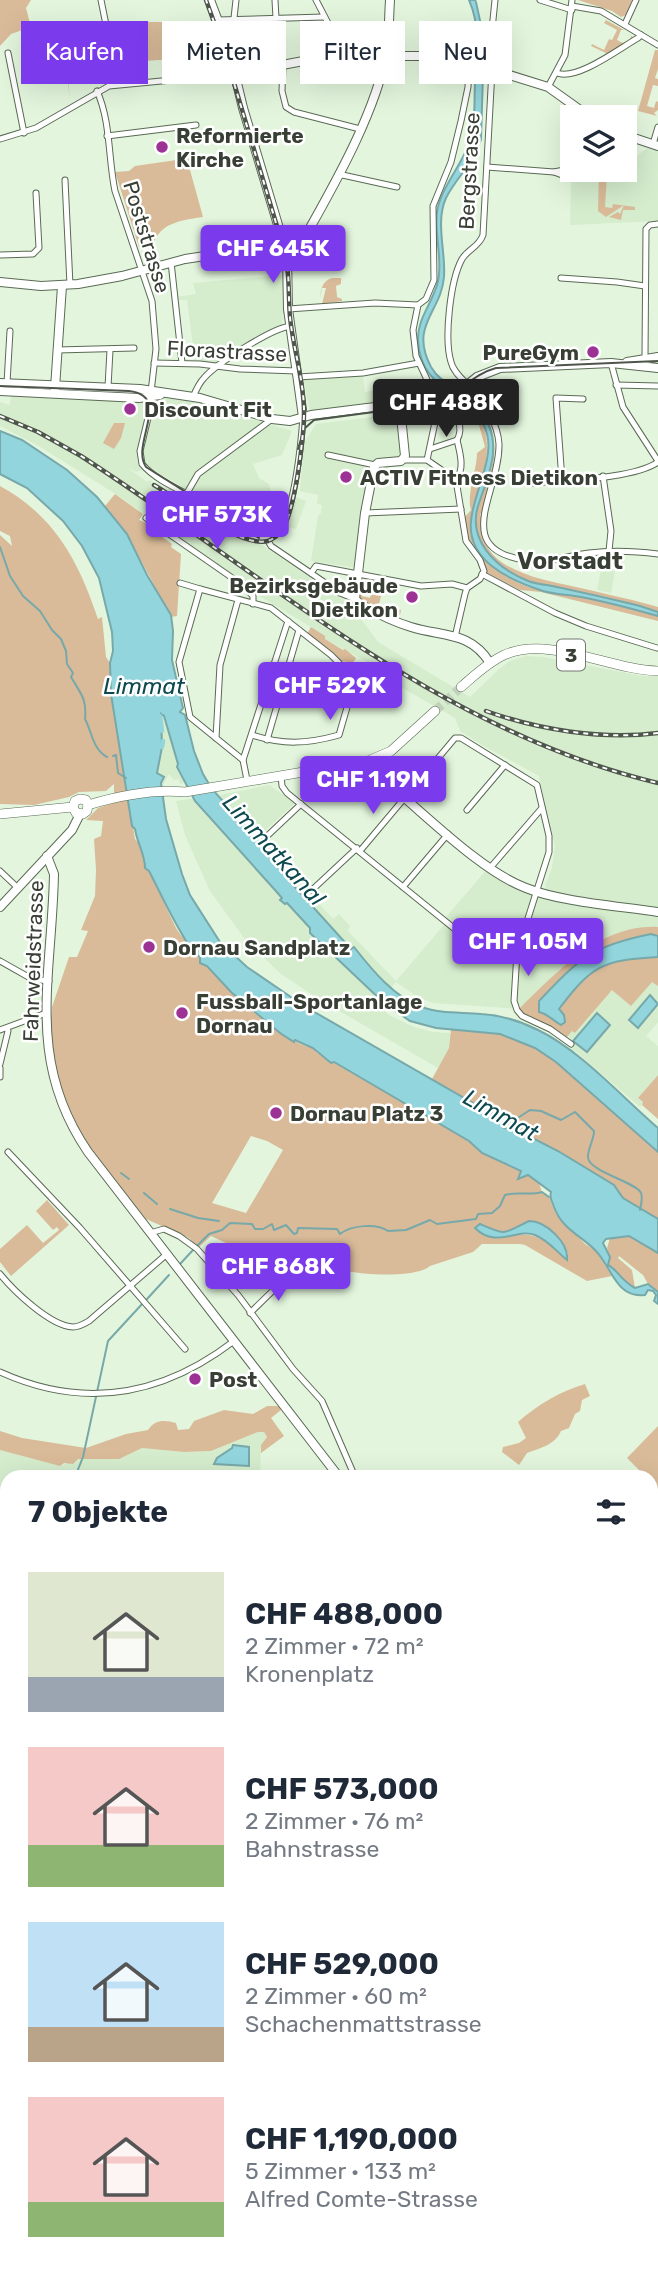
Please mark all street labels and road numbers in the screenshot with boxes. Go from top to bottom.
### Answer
street label: Bergstrasse [453,112,485,230]
street label: Poststrasse [118,178,176,296]
street label: Florastrasse [166,335,288,367]
road number: 3 [557,640,585,670]
street label: Fahrweidstrasse [18,880,48,1042]

